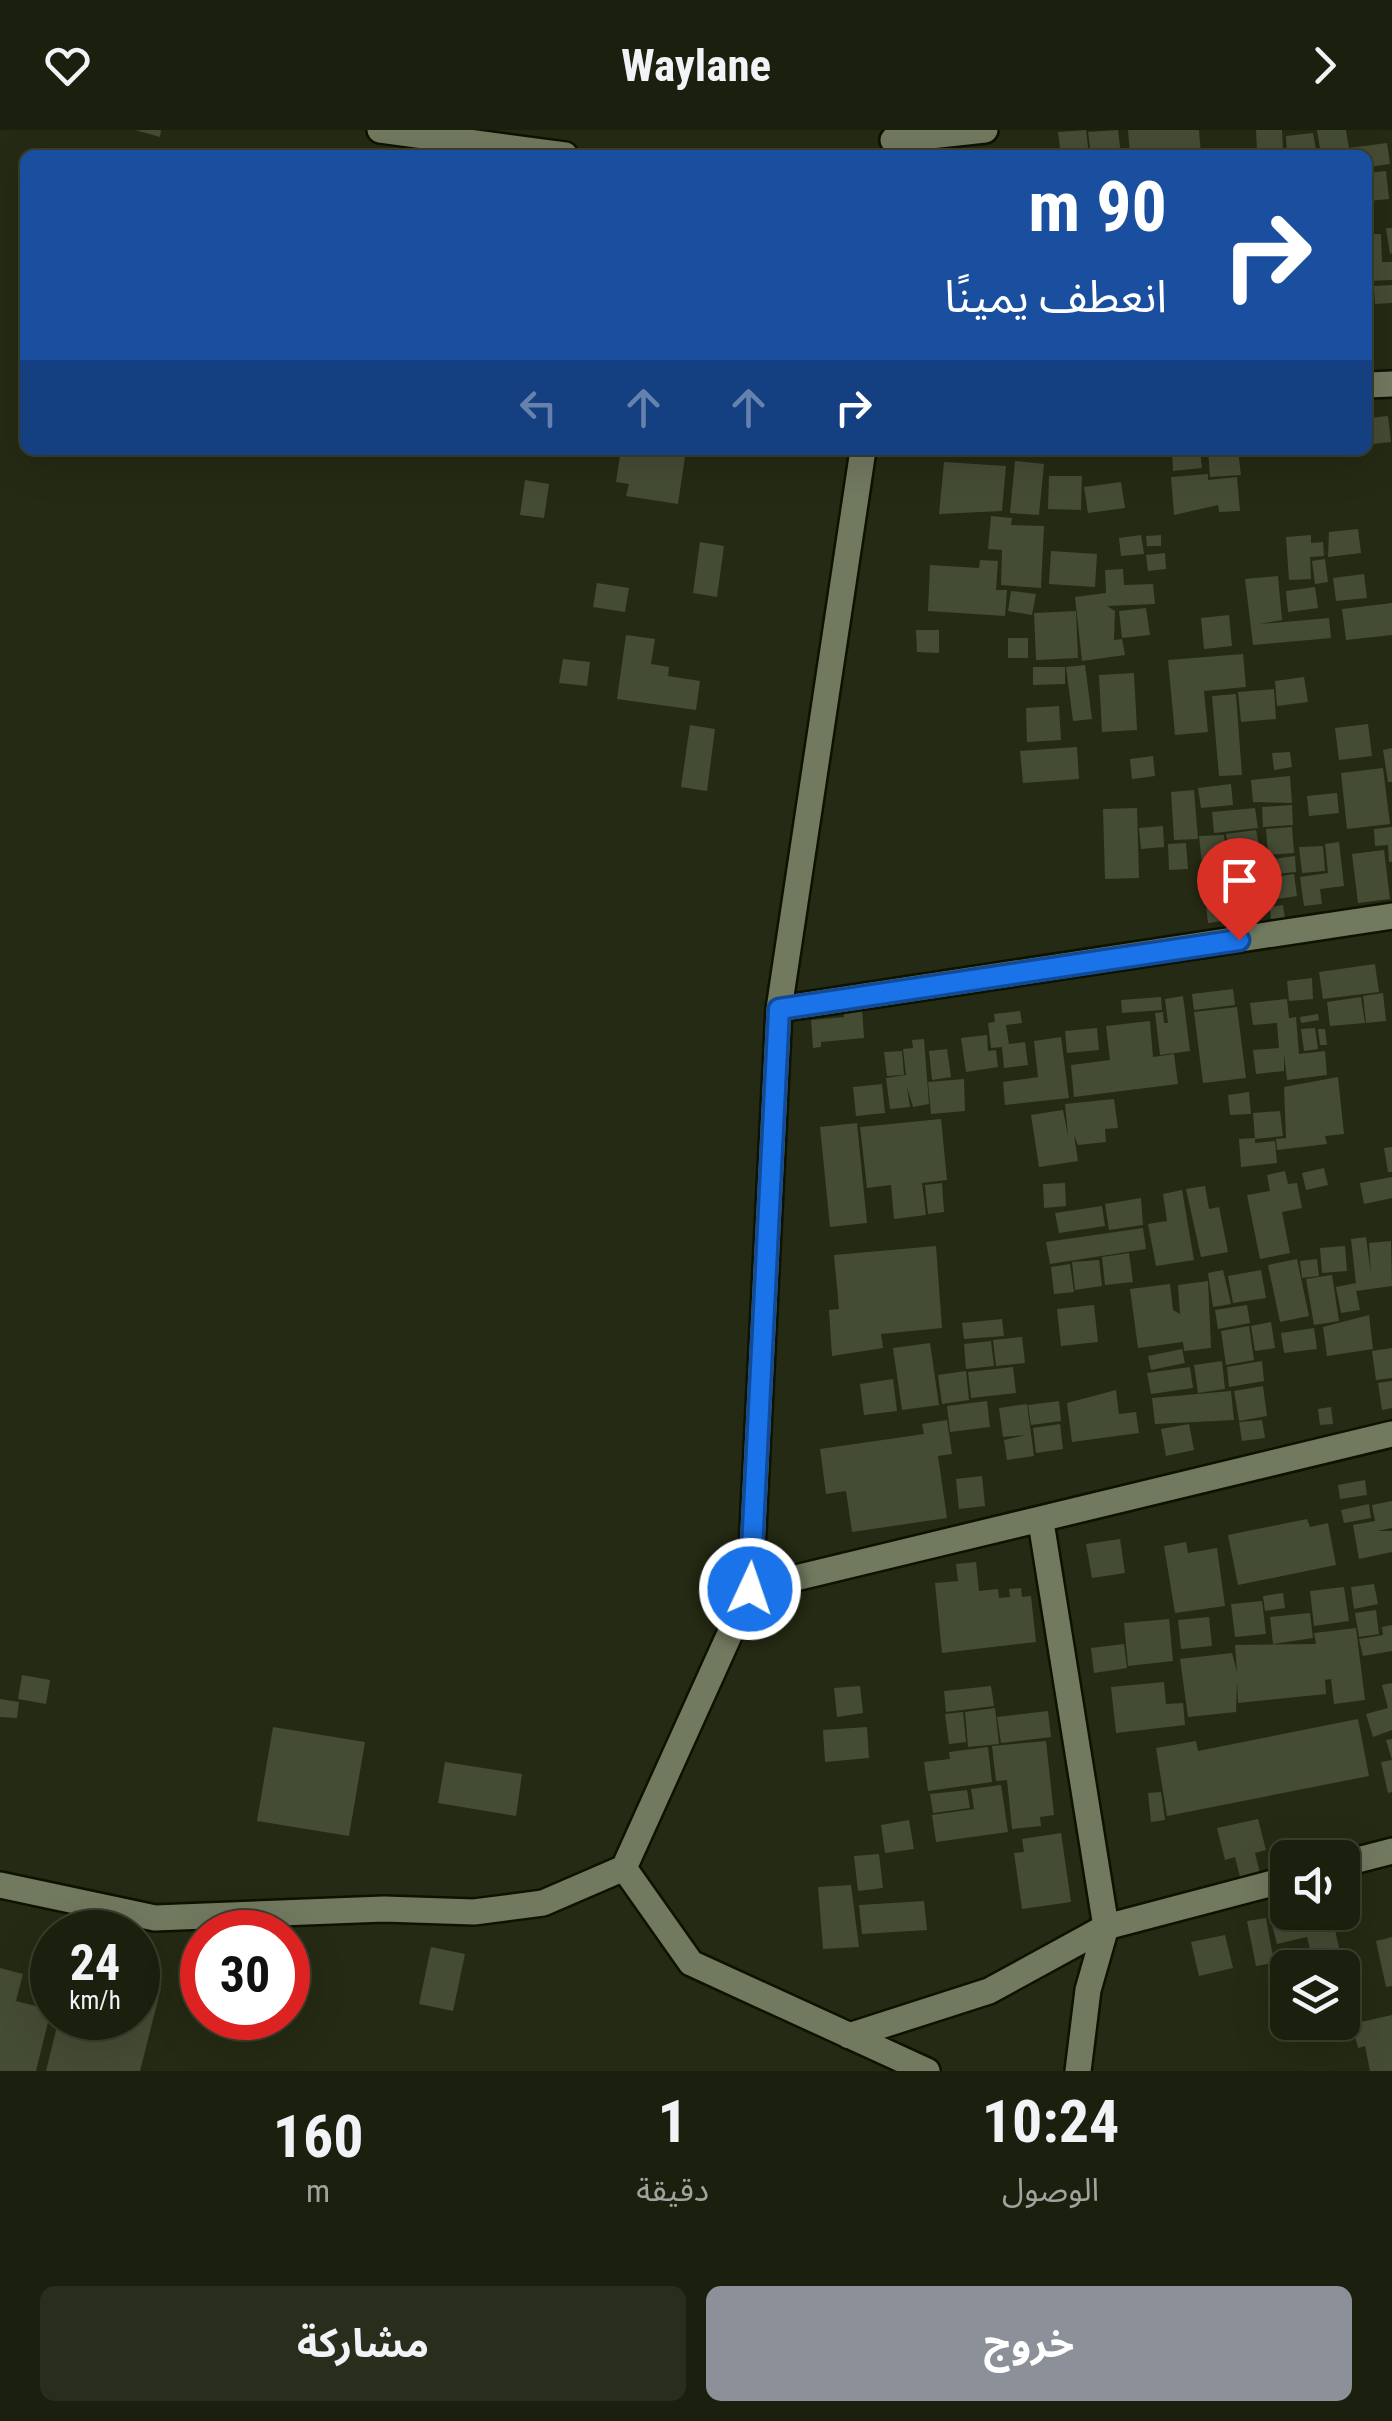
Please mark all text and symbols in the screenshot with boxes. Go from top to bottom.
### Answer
icon: heart [40,38,95,93]
icon: forward [1297,38,1352,93]
text: Waylane [621,39,771,92]
text: 90 m [1028,166,1167,248]
icon: right [1202,190,1332,320]
text: انعطف يمينًا [944,270,1167,323]
icon: left [511,380,566,435]
icon: ahead [616,380,671,435]
icon: ahead [721,380,776,435]
icon: right [826,380,881,435]
pin [1197,838,1282,941]
icon: arrive [1212,853,1267,908]
position arrow [698,1537,802,1641]
map controls [1270,1840,1360,2040]
button: sound [1270,1840,1360,1930]
speed limit sign: 30 [180,1910,310,2040]
text: 24 [70,1934,120,1992]
button: layers [1270,1950,1360,2040]
text: km/h [69,1986,121,2015]
text: 1 [657,2086,688,2157]
text: 10:24 [982,2086,1119,2157]
text: 160 [273,2101,364,2172]
text: دقيقة [636,2171,709,2209]
text: الوصول [1002,2171,1099,2209]
text: m [306,2172,330,2210]
button: مشاركة [40,2286,686,2401]
button: خروج [706,2286,1352,2401]

